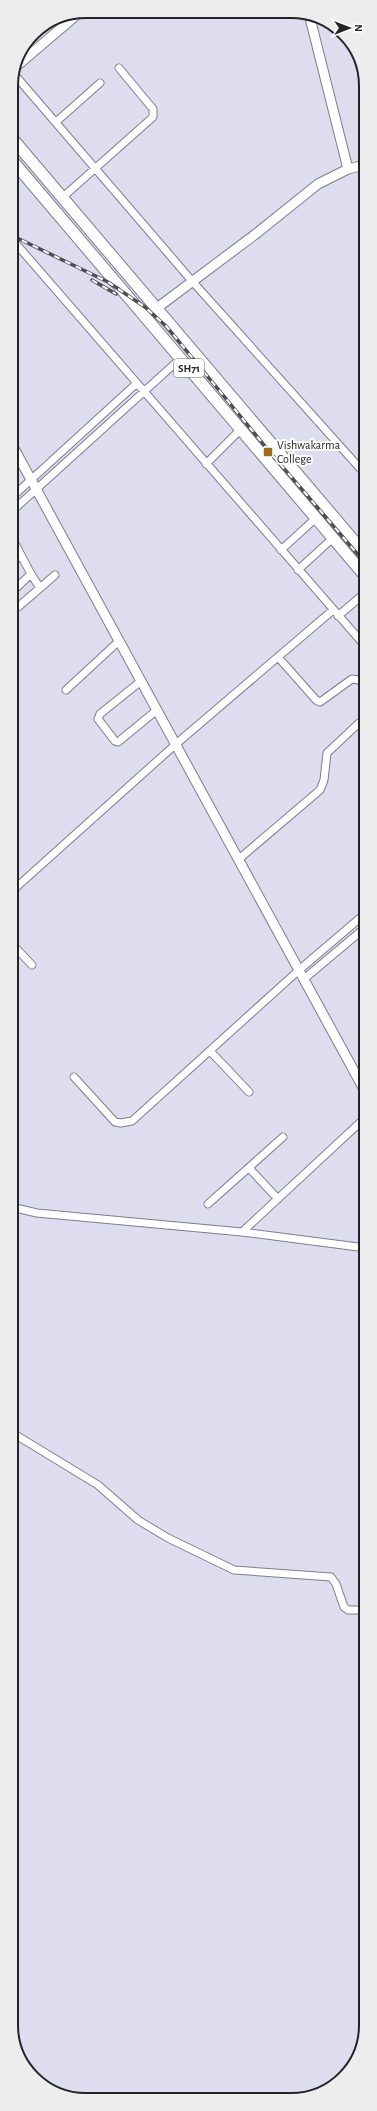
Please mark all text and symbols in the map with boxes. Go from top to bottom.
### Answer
north arrow [329,8,369,48]
text: N [353,24,364,32]
road number: SH71 [174,359,204,377]
place label: Vishwakarma College [277,439,341,465]
marker: Vishwakarma College [262,446,274,458]

